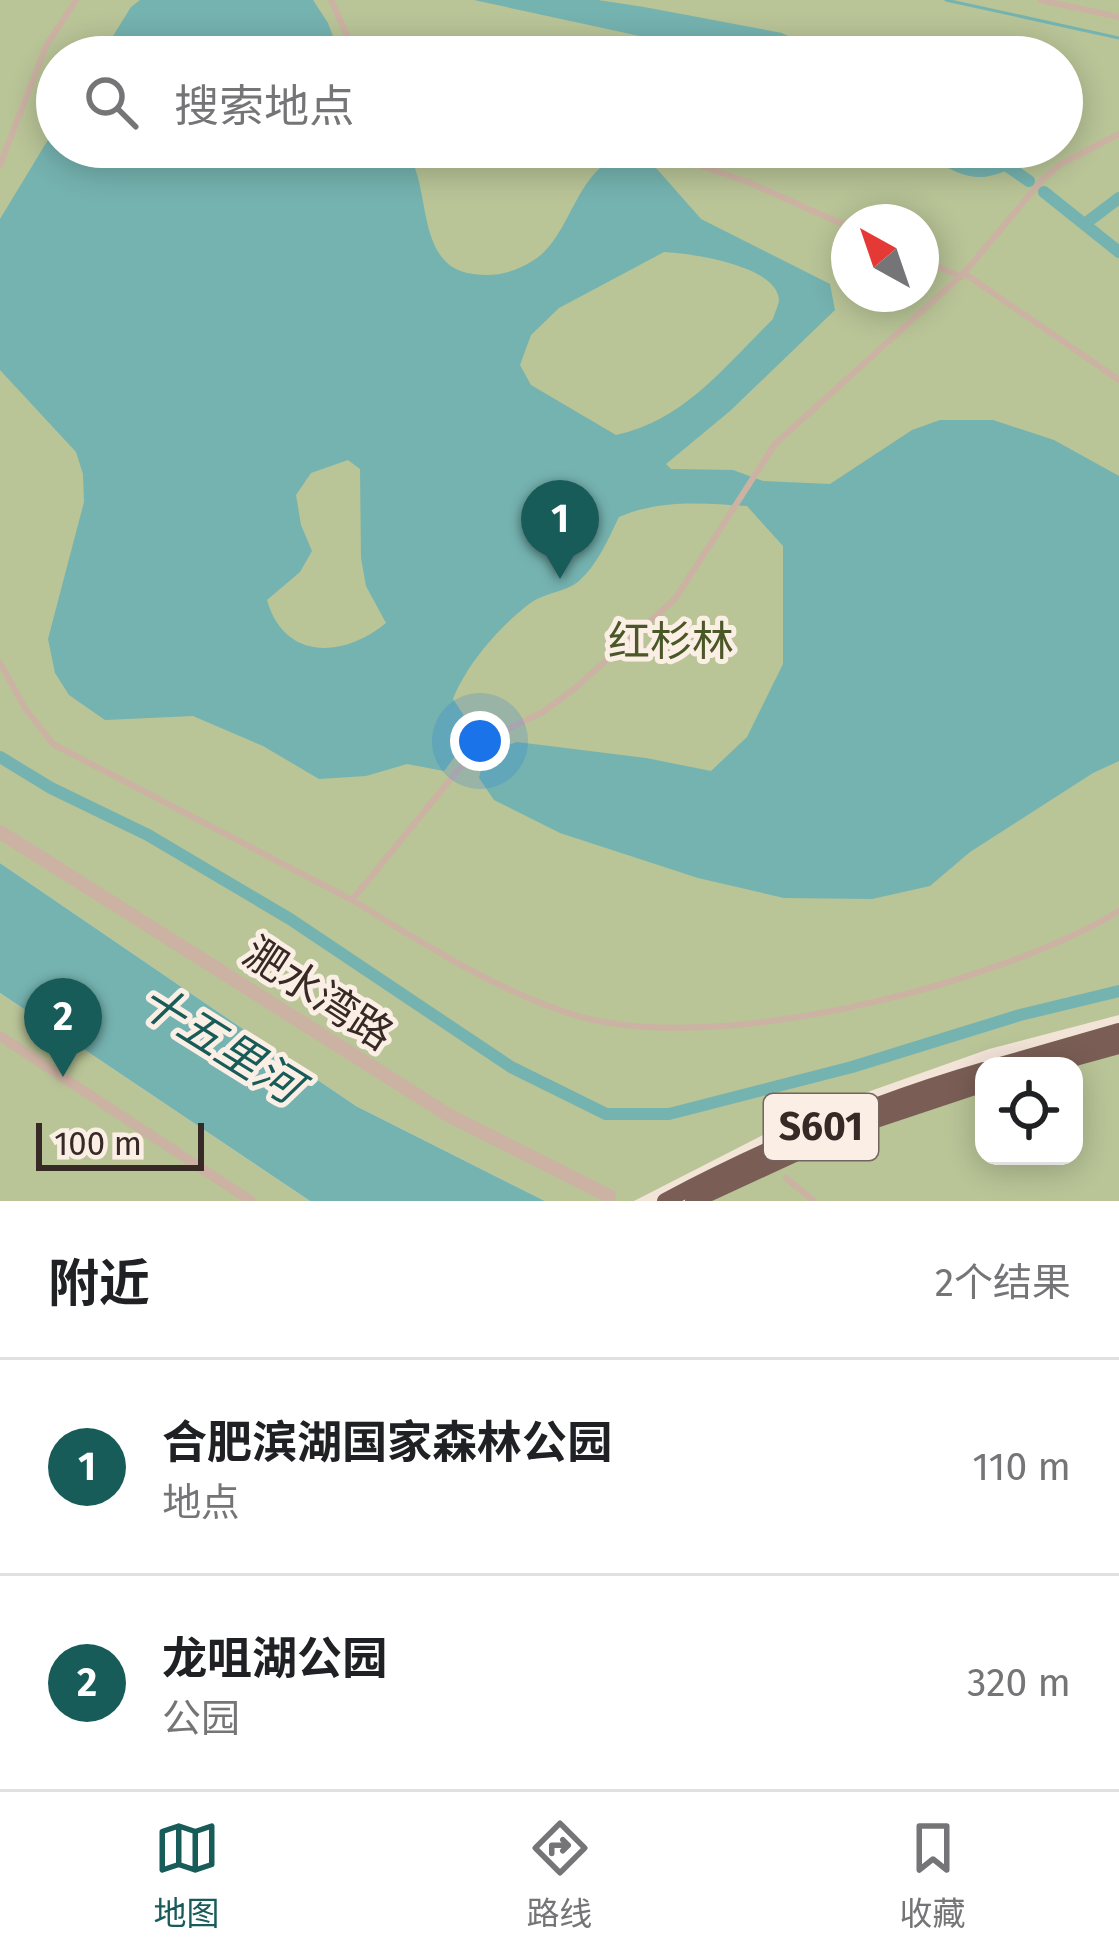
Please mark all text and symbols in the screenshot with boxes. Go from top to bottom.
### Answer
search box [36,36,1083,168]
icon: search [78,69,144,135]
text: 搜索地点 [174,80,354,134]
north arrow [831,204,939,312]
pin: 1 [521,480,599,579]
park label: 红杉林 [608,617,734,667]
your location [450,711,510,771]
street label: 淝水湾路 [234,927,402,1061]
water label: 十五里河 [129,973,317,1119]
pin: 2 [24,978,102,1077]
map controls [975,1057,1083,1165]
button: locate [975,1057,1083,1165]
road number: S601 [764,1094,878,1160]
scale bar [36,1117,204,1170]
text: 100 m [54,1124,142,1164]
text: 附近 [48,1253,150,1315]
text: 2个结果 [935,1260,1071,1306]
text: 合肥滨湖国家森林公园 [162,1416,612,1470]
text: 1 [78,1444,96,1490]
text: 110 m [972,1444,1071,1490]
text: 地点 [162,1480,240,1526]
text: 龙咀湖公园 [162,1632,387,1686]
text: 2 [77,1660,97,1706]
text: 320 m [967,1660,1071,1706]
text: 公园 [162,1696,240,1742]
tab: 地图 [154,1815,220,1935]
tab: 路线 [527,1815,593,1935]
tab: 收藏 [900,1815,966,1935]

